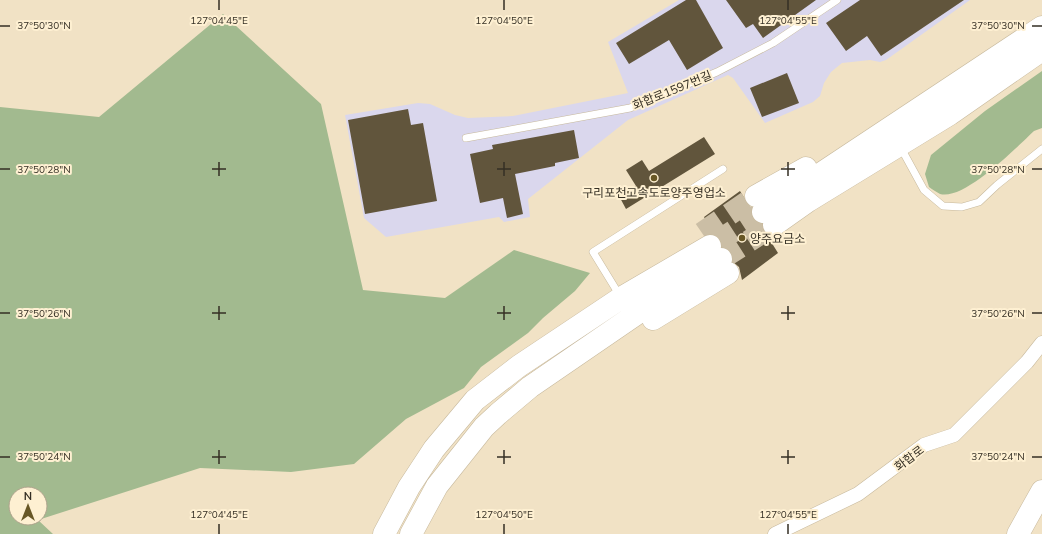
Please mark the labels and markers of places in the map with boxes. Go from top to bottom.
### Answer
marker: 구리포천고속도로양주영업소 [649,173,659,183]
place label: 구리포천고속도로양주영업소 [582,185,726,200]
place label: 양주요금소 [750,231,805,246]
marker: 양주요금소 [737,233,747,243]

